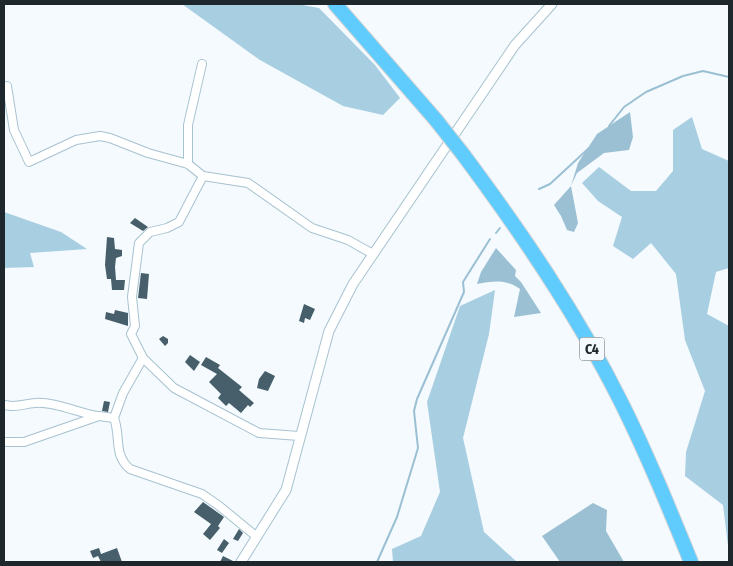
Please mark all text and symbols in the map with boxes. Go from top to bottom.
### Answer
road number: C4 [580,338,604,360]

